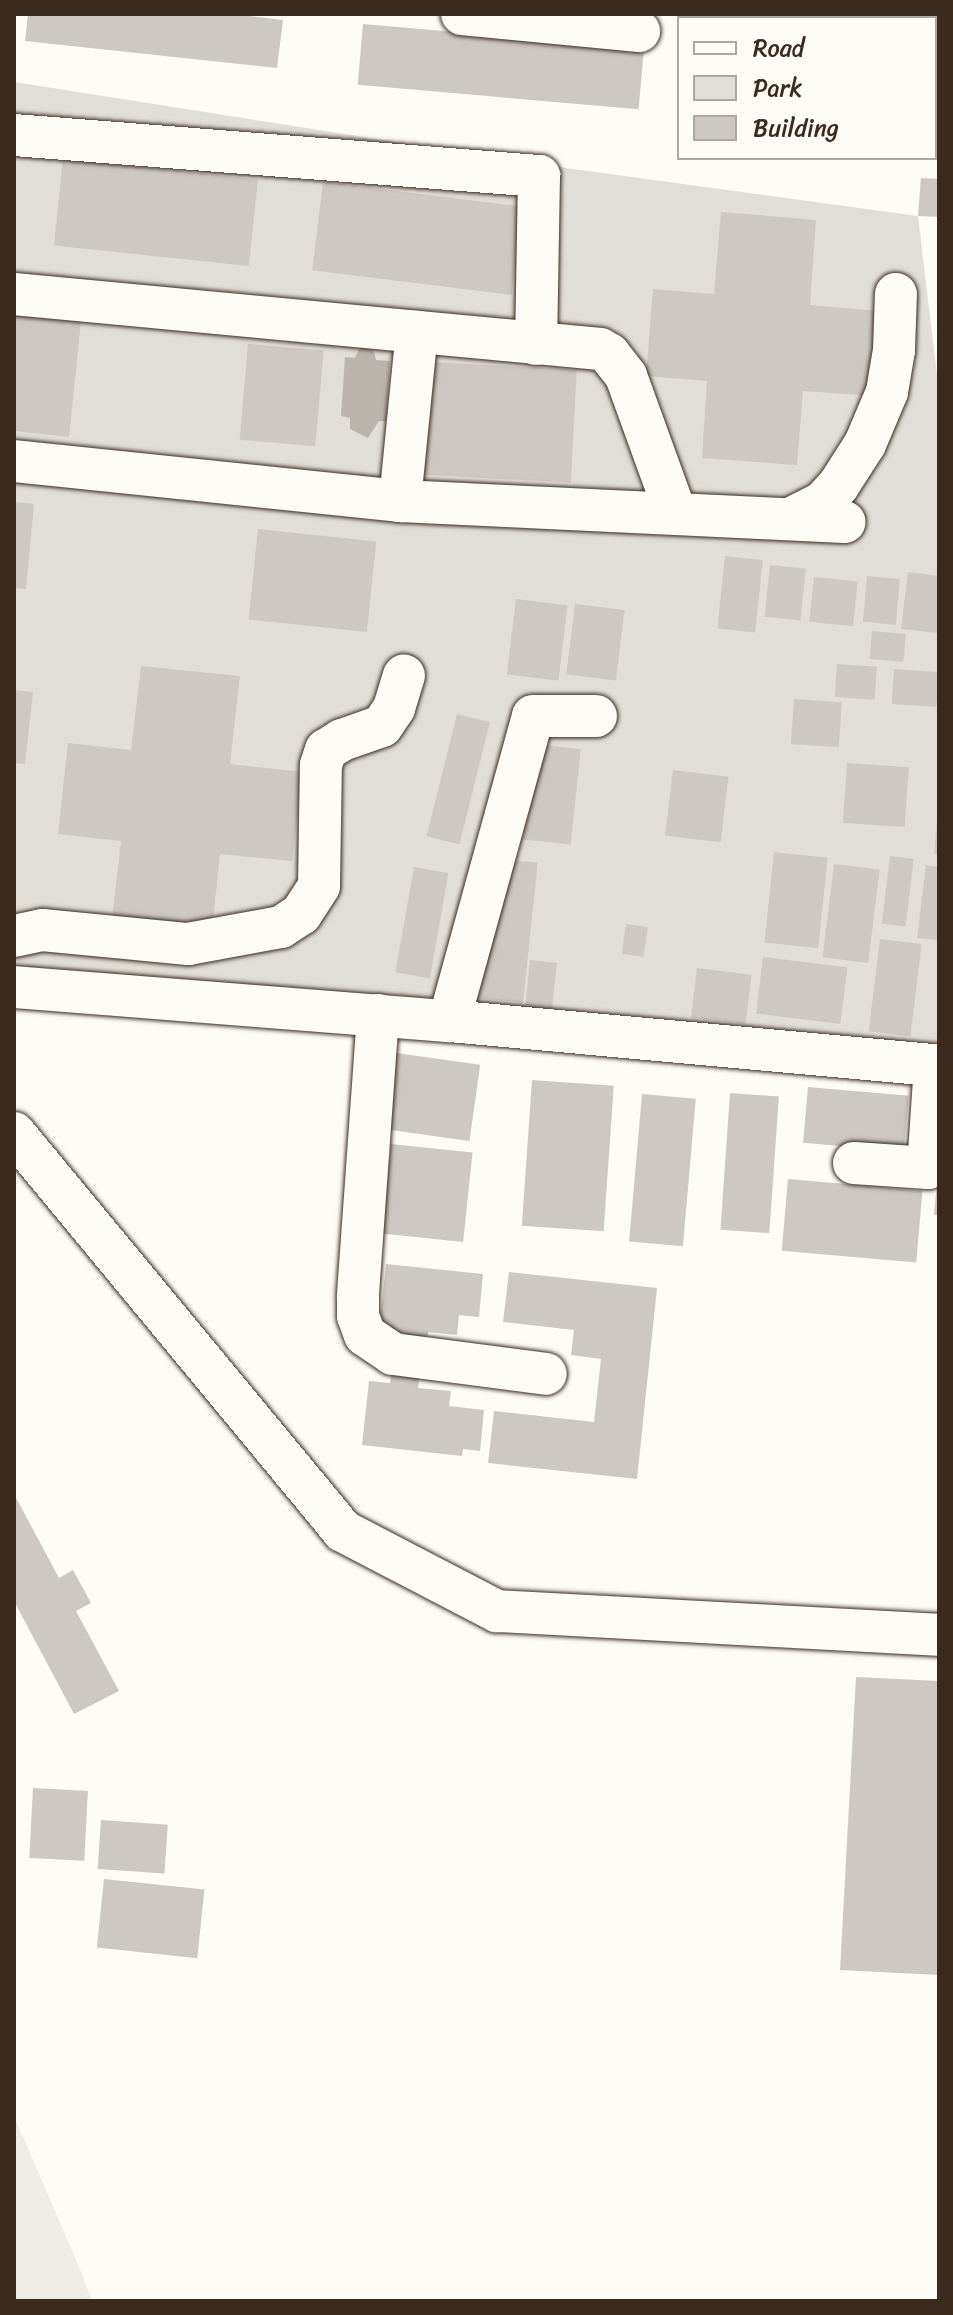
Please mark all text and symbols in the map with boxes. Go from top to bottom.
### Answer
legend [677,16,937,160]
text: Road [753,27,804,69]
text: Park [753,67,802,109]
text: Building [753,107,839,149]

